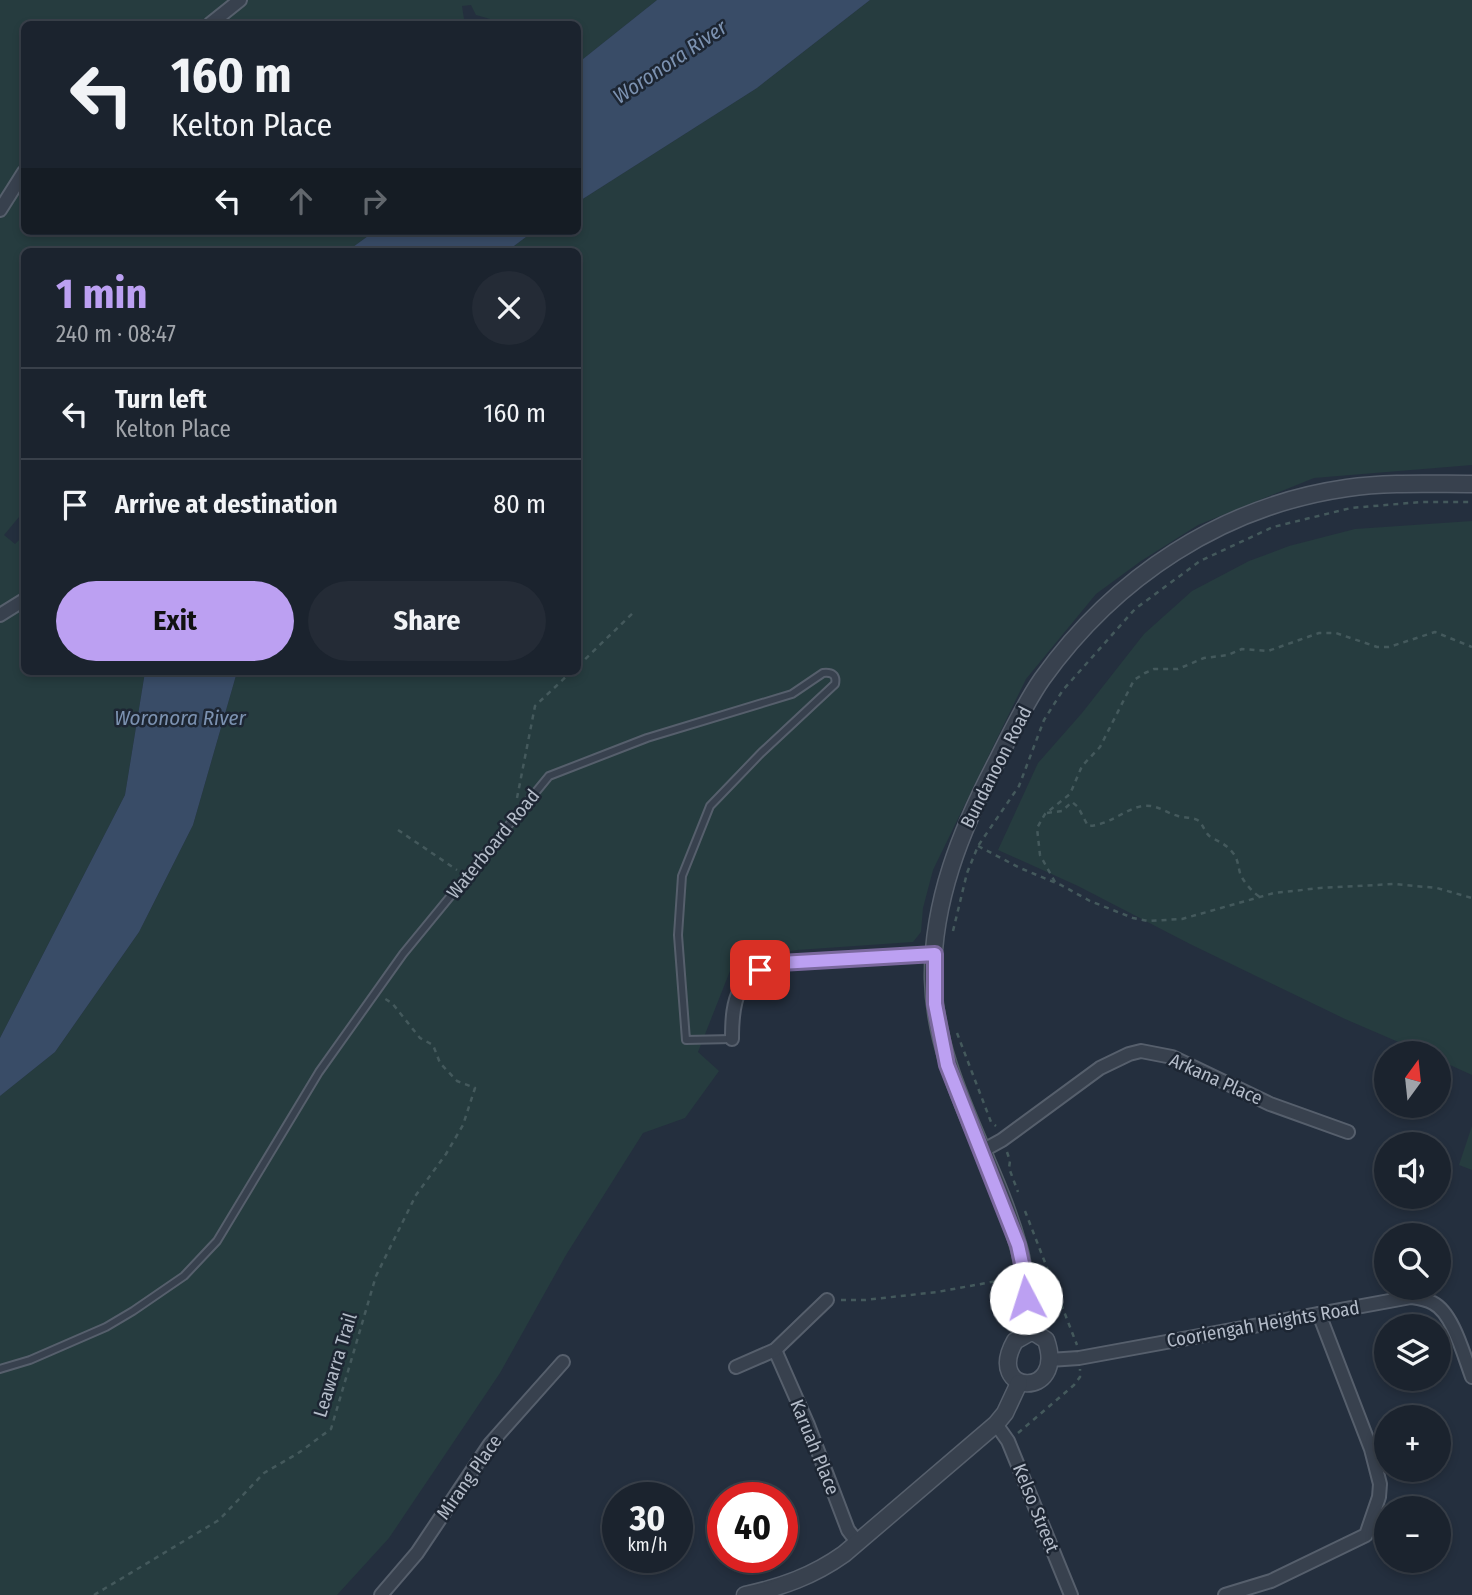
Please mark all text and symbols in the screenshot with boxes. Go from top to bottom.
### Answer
water label: Woronora River [608,14,732,110]
text: 160 m [171,46,292,105]
icon: left [56,49,147,140]
text: Kelton Place [171,106,332,144]
icon: left [209,182,247,220]
icon: ahead [282,182,320,220]
icon: right [355,182,393,220]
text: 1 min [56,269,147,319]
button: close [472,271,546,345]
text: 240 m · 08:47 [56,320,176,348]
text: Turn left [115,384,207,415]
icon: left [56,395,94,433]
text: 160 m [483,398,546,429]
text: Kelton Place [115,415,231,443]
icon: arrive [56,486,94,524]
text: Arrive at destination [115,489,338,520]
text: 80 m [493,489,546,520]
button: Exit [56,581,294,661]
button: Share [308,581,546,661]
street label: Bundanoon Road [955,702,1037,832]
water label: Woronora River [114,705,247,731]
street label: Waterboard Road [442,785,544,903]
pin [730,940,790,1000]
icon: arrive [741,951,779,989]
north arrow [1374,1041,1451,1118]
map controls [1374,1041,1451,1573]
street label: Arkana Place [1166,1048,1266,1110]
button: sound [1374,1132,1451,1209]
button: search [1374,1223,1451,1300]
position arrow [989,1261,1063,1335]
street label: Cooriengah Heights Road [1165,1296,1361,1352]
street label: Leawarra Trail [308,1310,362,1420]
button: layers [1374,1314,1451,1391]
street label: Karuah Place [785,1396,845,1498]
button: + [1374,1405,1451,1482]
street label: Mirang Place [431,1430,507,1524]
street label: Kelso Street [1008,1460,1064,1556]
speed limit sign: 40 [707,1482,798,1573]
button: − [1374,1496,1451,1573]
text: 30 [630,1497,665,1539]
text: km/h [627,1534,668,1556]

